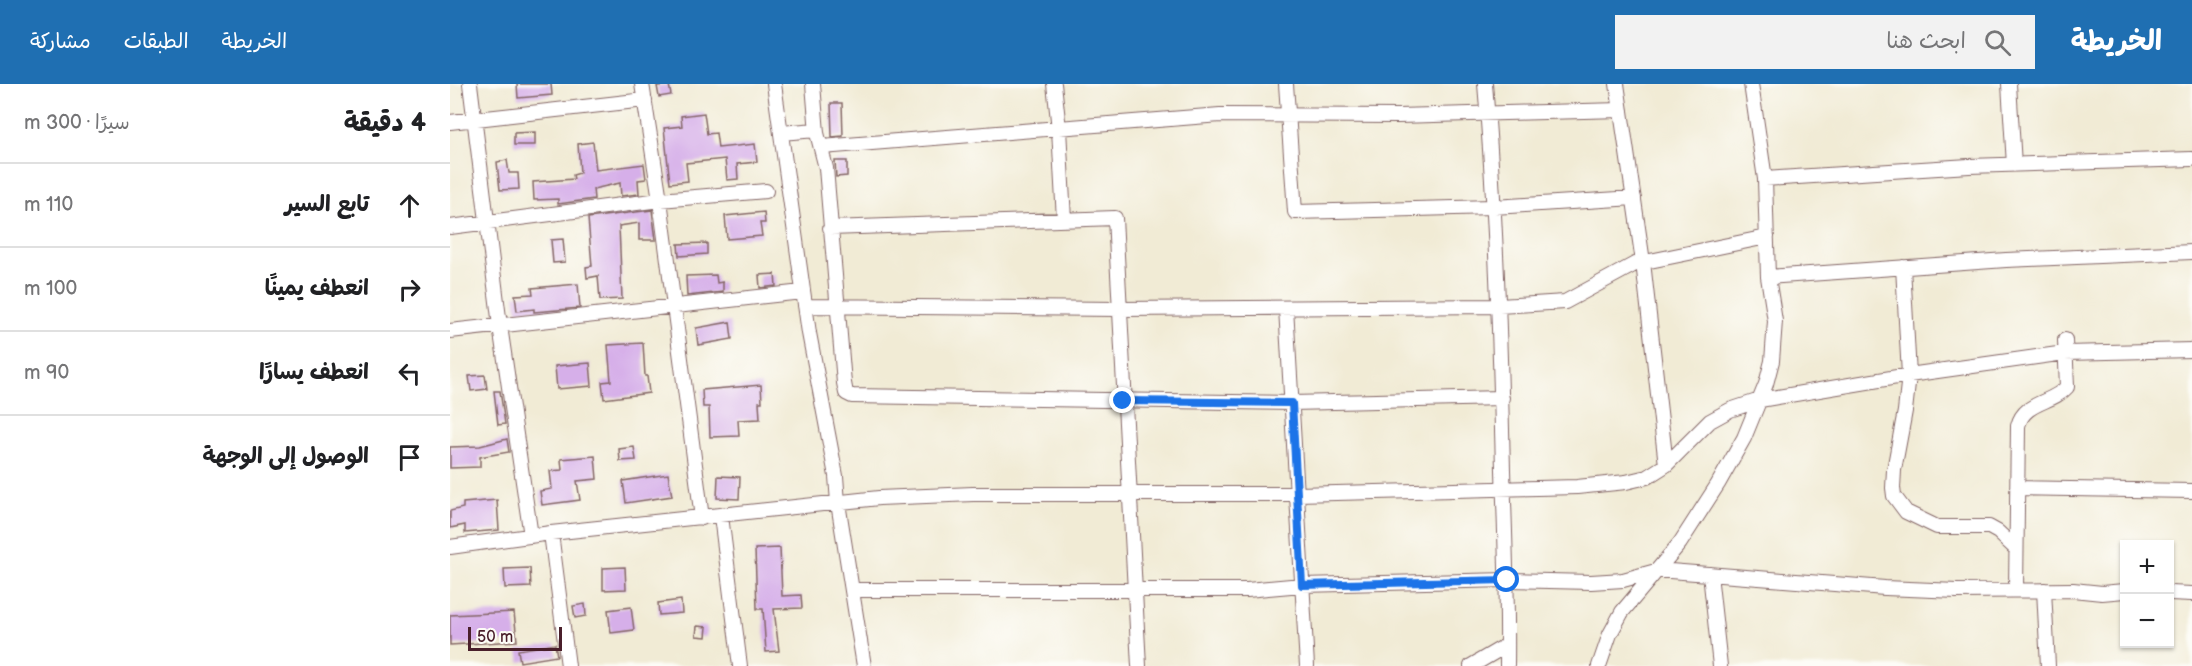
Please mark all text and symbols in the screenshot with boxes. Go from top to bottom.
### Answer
search box [1615,15,2035,69]
text: الخريطة [2071,25,2162,58]
icon: search [1981,26,2014,59]
text: ابحث هنا [1886,28,1966,55]
text: مشاركة [30,29,91,54]
text: الطبقات [124,29,189,54]
text: الخريطة [222,29,287,54]
text: 4 دقيقة [344,108,426,139]
text: سيرًا · 300 m [24,111,130,135]
icon: ahead [393,189,426,222]
text: تابع السير [285,191,369,218]
text: 110 m [24,193,73,217]
icon: right [393,273,426,306]
text: انعطف يمينًا [265,275,369,302]
text: 100 m [24,277,77,301]
icon: left [393,357,426,390]
text: انعطف يسارًا [259,359,369,386]
text: 90 m [24,361,69,385]
route end [1109,387,1135,413]
icon: arrive [393,441,426,474]
text: الوصول إلى الوجهة [202,443,369,470]
map controls [2120,540,2174,648]
button: + [2120,540,2174,594]
route start [1493,566,1519,592]
button: − [2120,594,2174,648]
scale bar [468,624,562,652]
text: 50 m [477,628,513,647]

